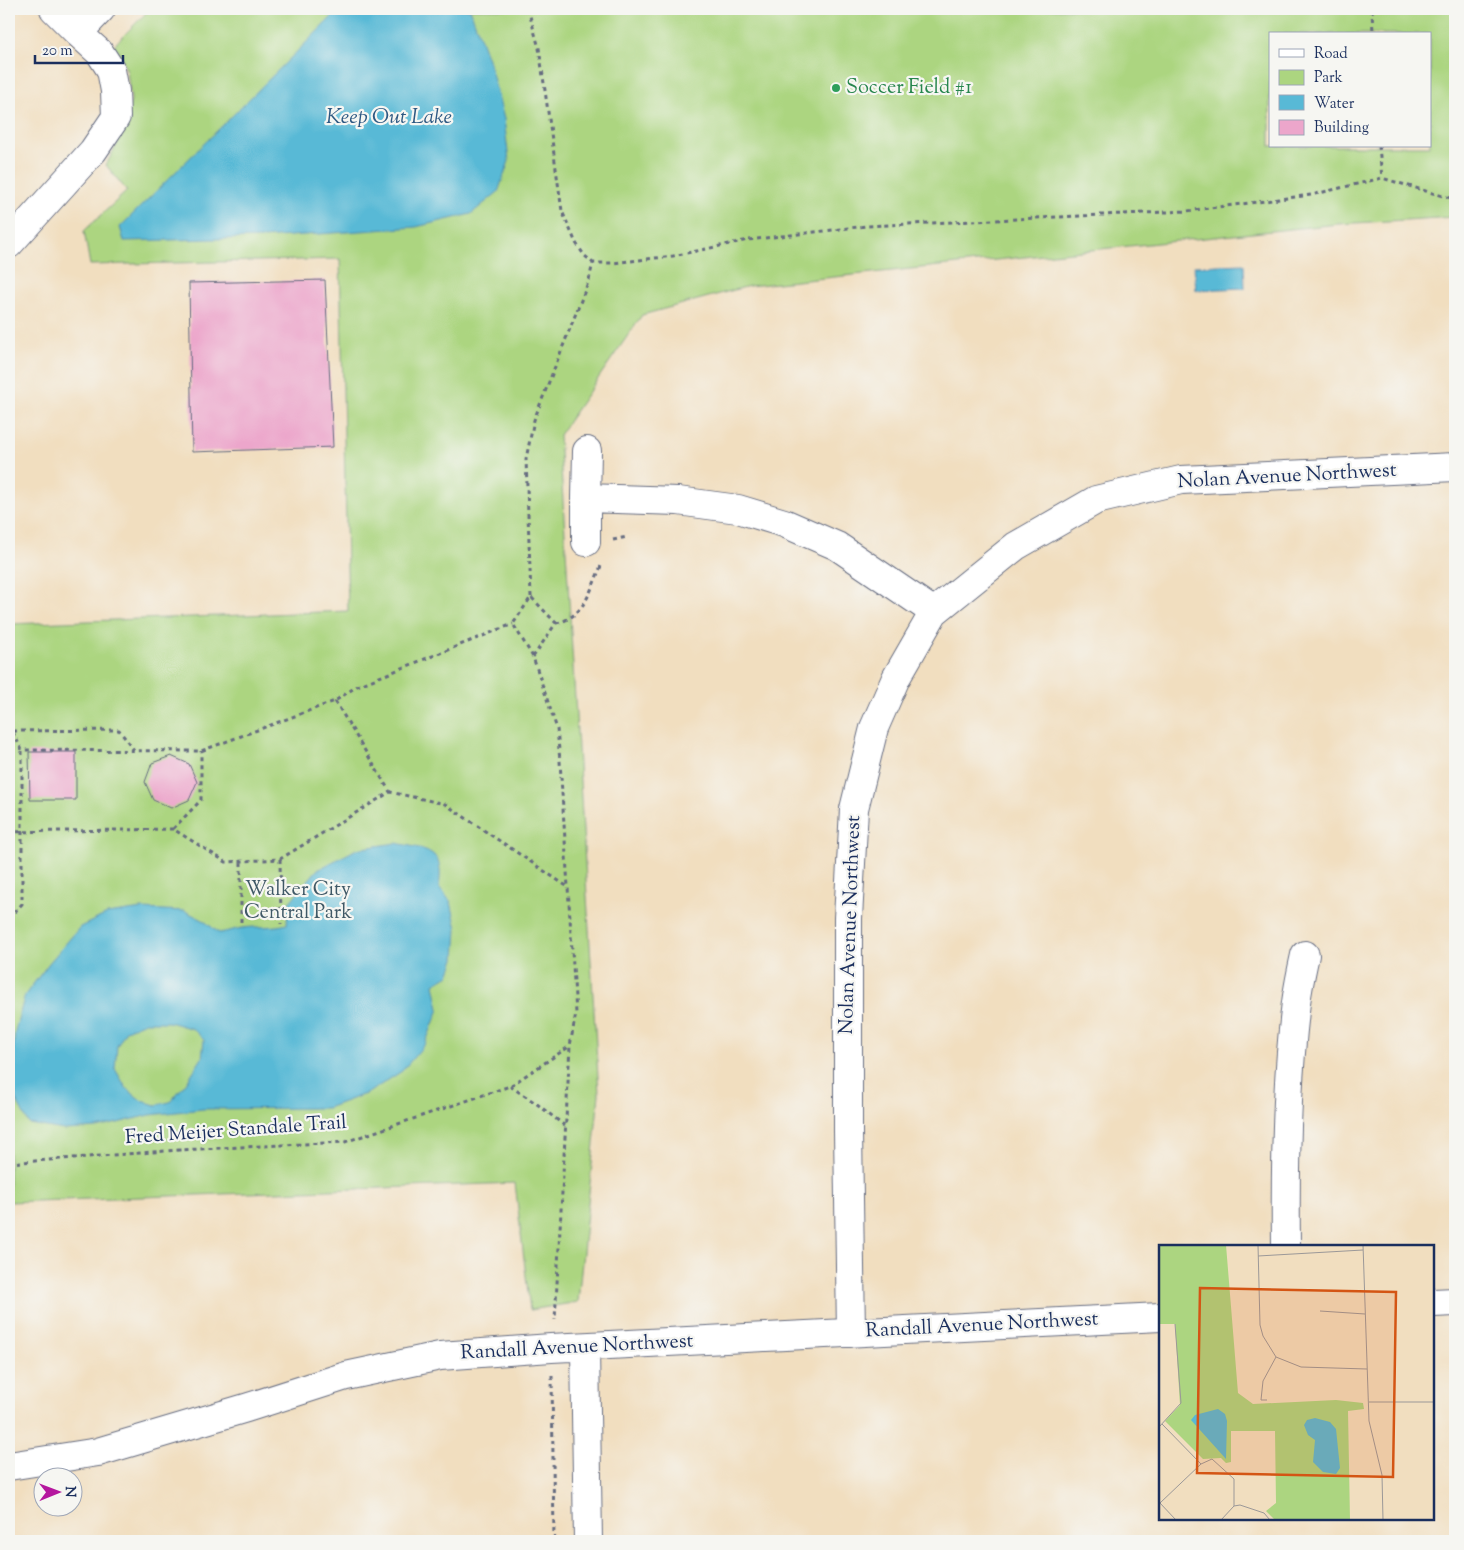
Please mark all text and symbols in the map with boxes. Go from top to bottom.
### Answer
scale bar [35,32,122,64]
legend [1269,32,1432,148]
text: 20 m [42,41,73,62]
text: Road [1314,44,1348,65]
text: Park [1314,68,1343,89]
place label: Soccer Field #1 [846,74,972,103]
marker: Soccer Field #1 [830,82,842,94]
text: Water [1314,94,1355,115]
water label: Keep Out Lake [326,103,452,133]
text: Building [1314,118,1369,139]
street label: Nolan Avenue Northwest [1177,457,1397,497]
street label: Nolan Avenue Northwest [833,815,869,1035]
park label: Walker City Central Park [244,876,352,928]
street label: Fred Meijer Standale Trail [124,1109,348,1153]
inset map [1159,1245,1434,1520]
street label: Randall Avenue Northwest [865,1305,1099,1347]
street label: Randall Avenue Northwest [460,1327,694,1369]
north arrow [32,1468,82,1518]
text: N [59,1486,79,1498]

